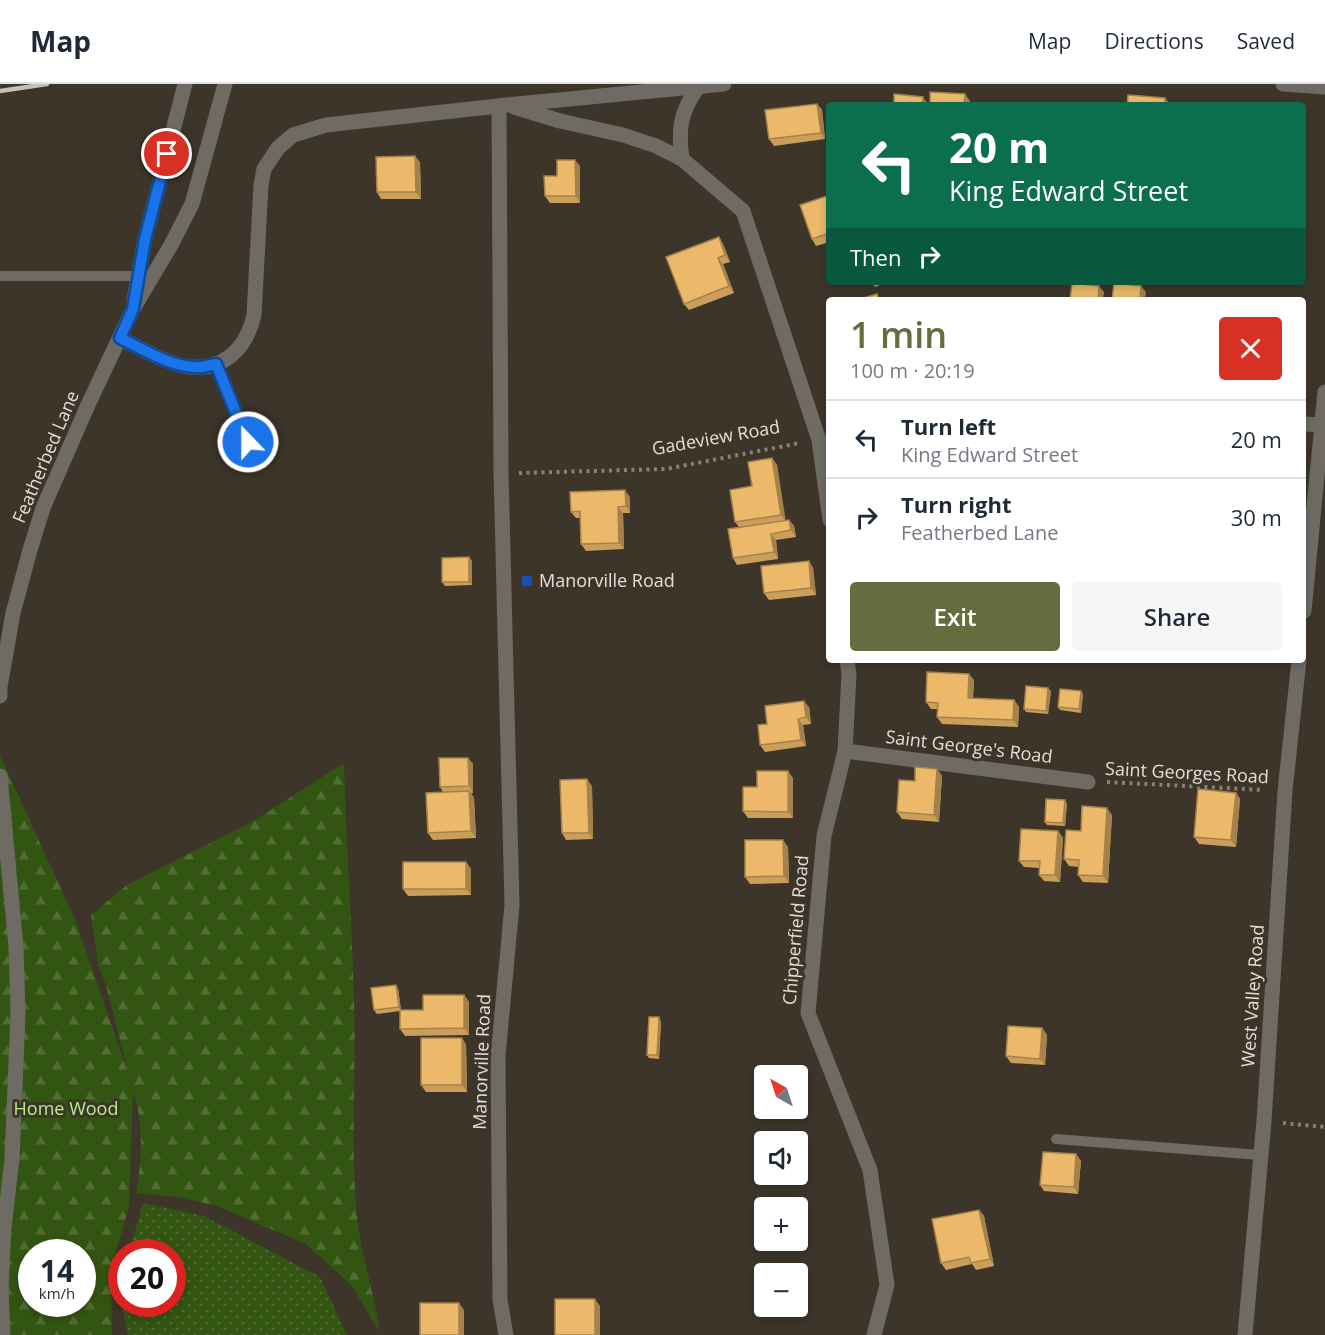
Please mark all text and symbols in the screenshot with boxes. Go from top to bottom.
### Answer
text: Map [30,22,91,60]
text: Map [1028,27,1071,55]
text: Directions [1104,27,1204,55]
text: Saved [1237,27,1295,55]
text: 20 m [949,118,1049,175]
icon: left [850,126,928,204]
pin [141,128,192,179]
icon: arrive [150,137,183,170]
text: King Edward Street [949,172,1188,209]
icon: right [913,240,946,273]
text: Then [850,242,901,272]
text: 1 min [850,310,947,359]
button: close [1219,317,1282,380]
text: 100 m · 20:19 [850,357,975,384]
street label: Featherbed Lane [6,387,84,527]
position arrow [216,410,280,474]
text: Turn left [901,411,996,441]
street label: Gadeview Road [650,414,782,460]
icon: left [850,423,883,456]
text: 20 m [1231,424,1282,454]
text: King Edward Street [901,441,1078,468]
text: Turn right [901,489,1012,519]
icon: right [850,501,883,534]
text: 30 m [1231,502,1282,532]
text: Featherbed Lane [901,519,1058,546]
place label: Manorville Road [539,568,675,592]
marker: Manorville Road [520,574,534,588]
button: Exit [850,582,1060,651]
button: Share [1072,582,1282,651]
street label: Saint George's Road [884,724,1054,768]
street label: Saint Georges Road [1105,756,1270,788]
street label: Chipperfield Road [776,854,814,1006]
street label: West Valley Road [1235,924,1269,1068]
street label: Manorville Road [467,994,495,1130]
north arrow [754,1065,808,1119]
map controls [754,1065,808,1317]
park label: Home Wood [14,1096,118,1120]
button: sound [754,1131,808,1185]
button: + [754,1197,808,1251]
speed limit sign: 20 [108,1239,186,1317]
text: 14 [40,1250,74,1291]
button: − [754,1263,808,1317]
text: km/h [39,1283,75,1303]

